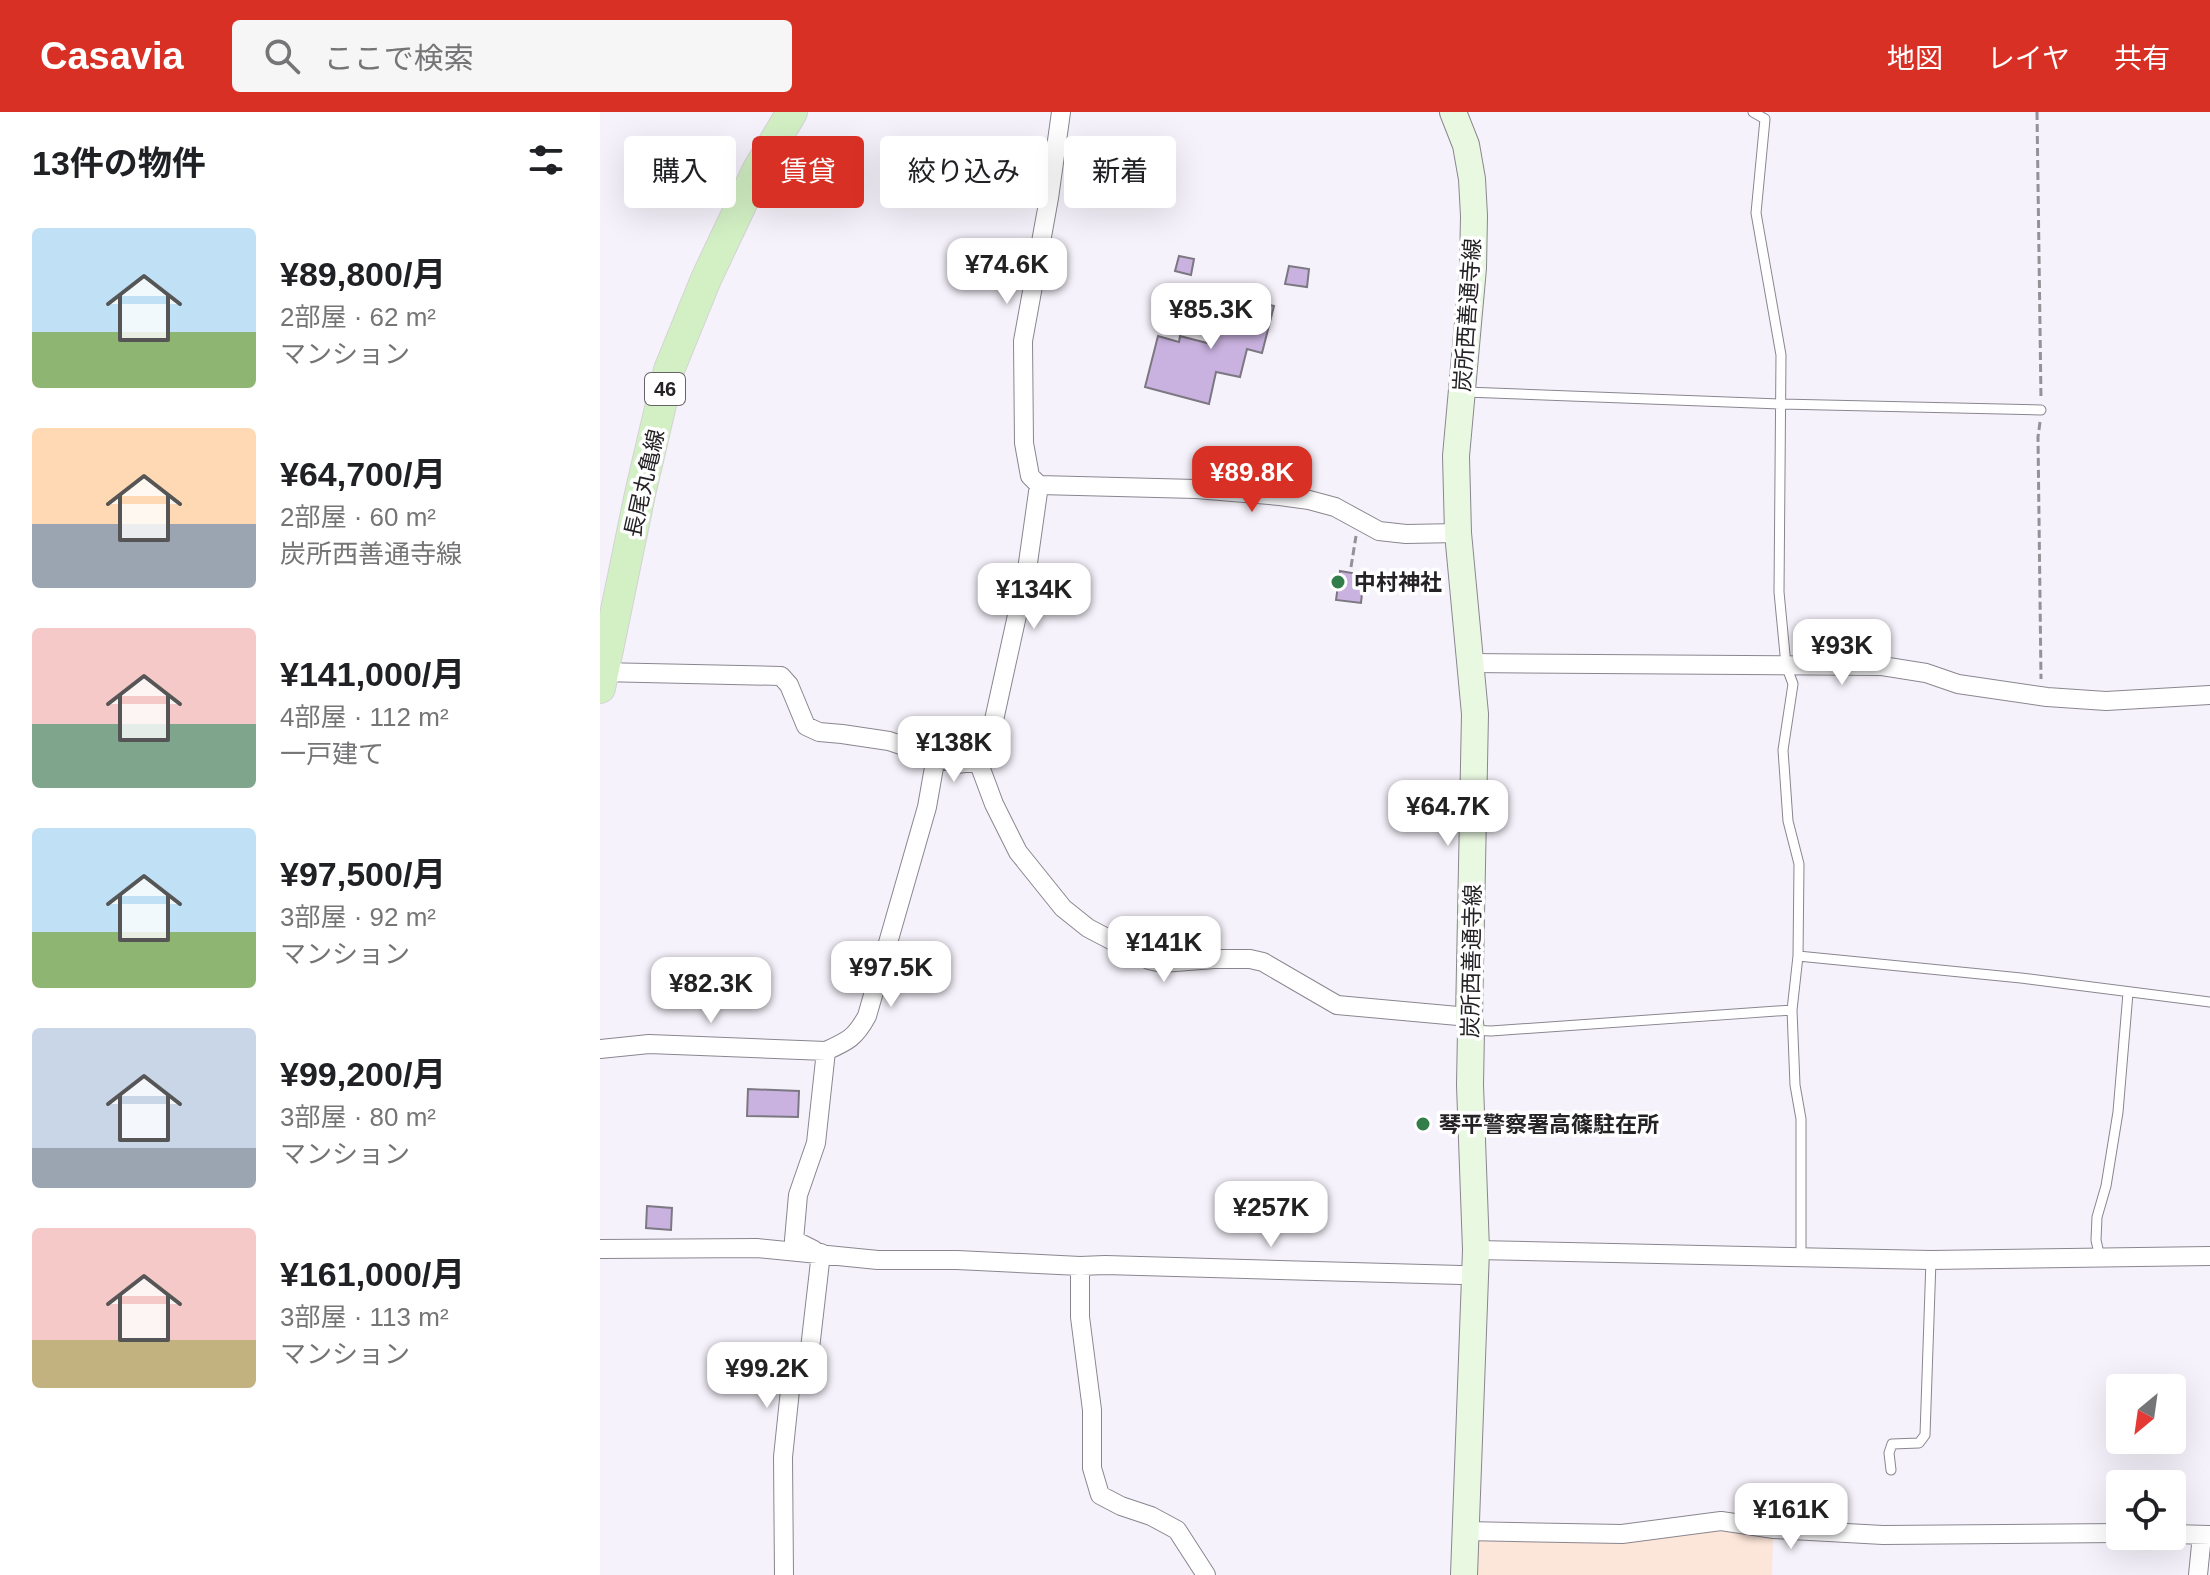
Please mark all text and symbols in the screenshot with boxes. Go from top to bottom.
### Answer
search box [232,20,792,92]
icon: search [260,34,304,78]
text: Casavia [40,35,184,77]
text: ここで検索 [324,42,474,75]
text: 地図 [1887,43,1943,74]
text: レイヤ [1987,43,2070,74]
text: 共有 [2114,43,2170,74]
chip: 購入 [624,136,736,208]
chip: 賃貸 [752,136,864,208]
chip: 絞り込み [880,136,1048,208]
chip: 新着 [1064,136,1176,208]
icon: filters [524,138,568,182]
text: 13件の物件 [32,144,206,182]
street label: 炭所西善通寺線 [1450,237,1485,393]
pin: ¥74.6K [942,238,1072,306]
text: ¥74.6K [965,249,1049,279]
text: ¥89,800/月 [280,255,446,293]
icon: home [96,260,192,356]
pin: ¥85.3K [1146,283,1276,351]
text: ¥85.3K [1169,294,1253,324]
text: 2部屋 · 62 m² [280,302,436,332]
text: マンション [280,339,410,369]
road number: 46 [645,373,685,405]
street label: 長尾丸亀線 [620,427,669,540]
pin: ¥89.8K [1187,446,1317,514]
text: ¥64,700/月 [280,455,446,493]
text: ¥89.8K [1210,457,1294,487]
icon: home [96,460,192,556]
text: 2部屋 · 60 m² [280,502,436,532]
text: 炭所西善通寺線 [280,539,462,569]
pin: ¥134K [978,563,1090,631]
place label: 中村神社 [1354,570,1442,595]
marker: 中村神社 [1329,573,1347,591]
text: ¥134K [996,574,1072,604]
pin: ¥93K [1795,619,1889,687]
text: ¥93K [1811,630,1873,660]
text: ¥141,000/月 [280,655,465,693]
icon: home [96,660,192,756]
text: 4部屋 · 112 m² [280,702,449,732]
pin: ¥138K [898,716,1010,784]
text: ¥138K [916,727,992,757]
text: 一戸建て [280,739,384,769]
pin: ¥64.7K [1383,780,1513,848]
text: ¥64.7K [1406,791,1490,821]
text: ¥97,500/月 [280,855,446,893]
icon: home [96,860,192,956]
street label: 炭所西善通寺線 [1458,884,1485,1038]
text: 3部屋 · 92 m² [280,902,436,932]
pin: ¥141K [1108,916,1220,984]
text: ¥141K [1126,927,1202,957]
text: マンション [280,939,410,969]
pin: ¥97.5K [826,941,956,1009]
text: ¥97.5K [849,952,933,982]
pin: ¥82.3K [646,957,776,1025]
text: ¥82.3K [669,968,753,998]
text: ¥99,200/月 [280,1055,446,1093]
icon: home [96,1060,192,1156]
text: 3部屋 · 80 m² [280,1102,436,1132]
place label: 琴平警察署高篠駐在所 [1439,1112,1659,1137]
marker: 琴平警察署高篠駐在所 [1414,1115,1432,1133]
text: マンション [280,1139,410,1169]
pin: ¥257K [1215,1181,1327,1249]
text: ¥257K [1233,1192,1309,1222]
text: ¥161,000/月 [280,1255,465,1293]
icon: home [96,1260,192,1356]
text: 3部屋 · 113 m² [280,1302,449,1332]
text: マンション [280,1339,410,1369]
pin: ¥99.2K [702,1342,832,1410]
text: ¥99.2K [725,1353,809,1383]
north arrow [2106,1374,2186,1454]
map controls [2106,1374,2186,1550]
button: locate [2106,1470,2186,1550]
pin: ¥161K [1735,1483,1847,1551]
text: ¥161K [1753,1494,1829,1524]

